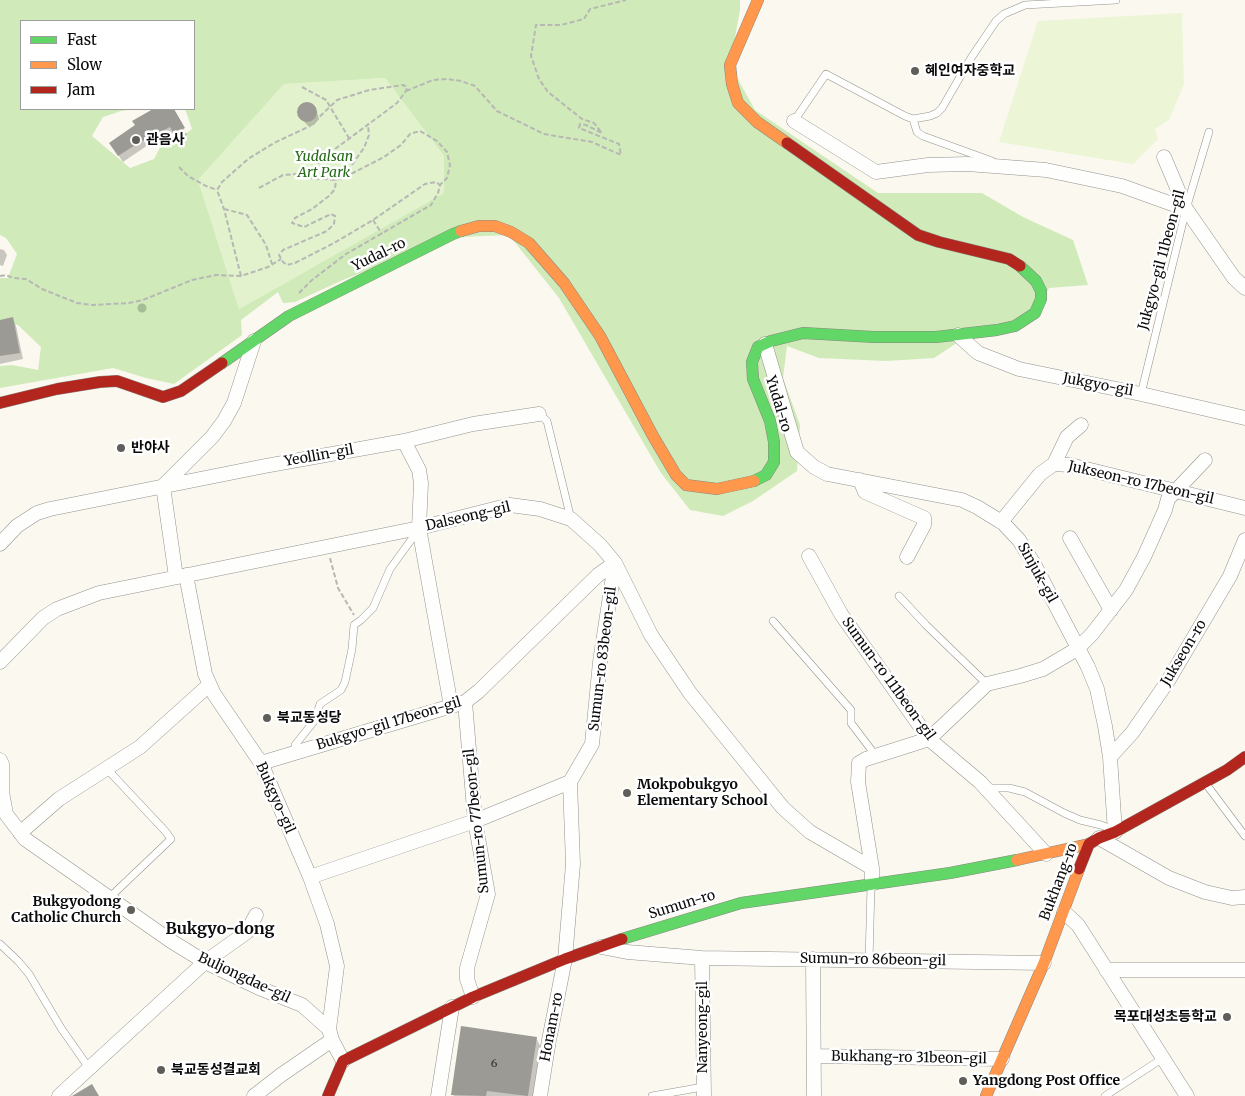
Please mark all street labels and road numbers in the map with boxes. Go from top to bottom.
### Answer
street label: Jukgyo-gil 11beon-gil [1135,188,1189,332]
street label: Yudal-ro [349,235,409,275]
street label: Jukgyo-gil [1061,370,1135,400]
street label: Yudal-ro [762,374,794,434]
street label: Yeollin-gil [283,442,355,470]
street label: Jukseon-ro 17beon-gil [1067,458,1215,508]
street label: Dalseong-gil [424,499,512,535]
street label: Sinjuk-gil [1014,540,1060,606]
street label: Sumun-ro 83beon-gil [586,586,620,732]
street label: Sumun-ro 111beon-gil [838,614,938,744]
street label: Jukseon-ro [1158,617,1210,689]
street label: Bukgyo-gil 17beon-gil [314,694,464,754]
street label: Sumun-ro 77beon-gil [461,748,493,894]
street label: Bukgyo-gil [252,760,298,836]
street label: Bukhang-ro [1037,841,1081,923]
street label: Sumun-ro [647,887,717,923]
street label: Buljongdae-gil [195,949,293,1007]
street label: Sumun-ro 86beon-gil [800,950,946,970]
street label: Nanyeong-gil [695,981,711,1073]
street label: Honam-ro [537,991,567,1063]
street label: Bukhang-ro 31beon-gil [831,1048,987,1068]

